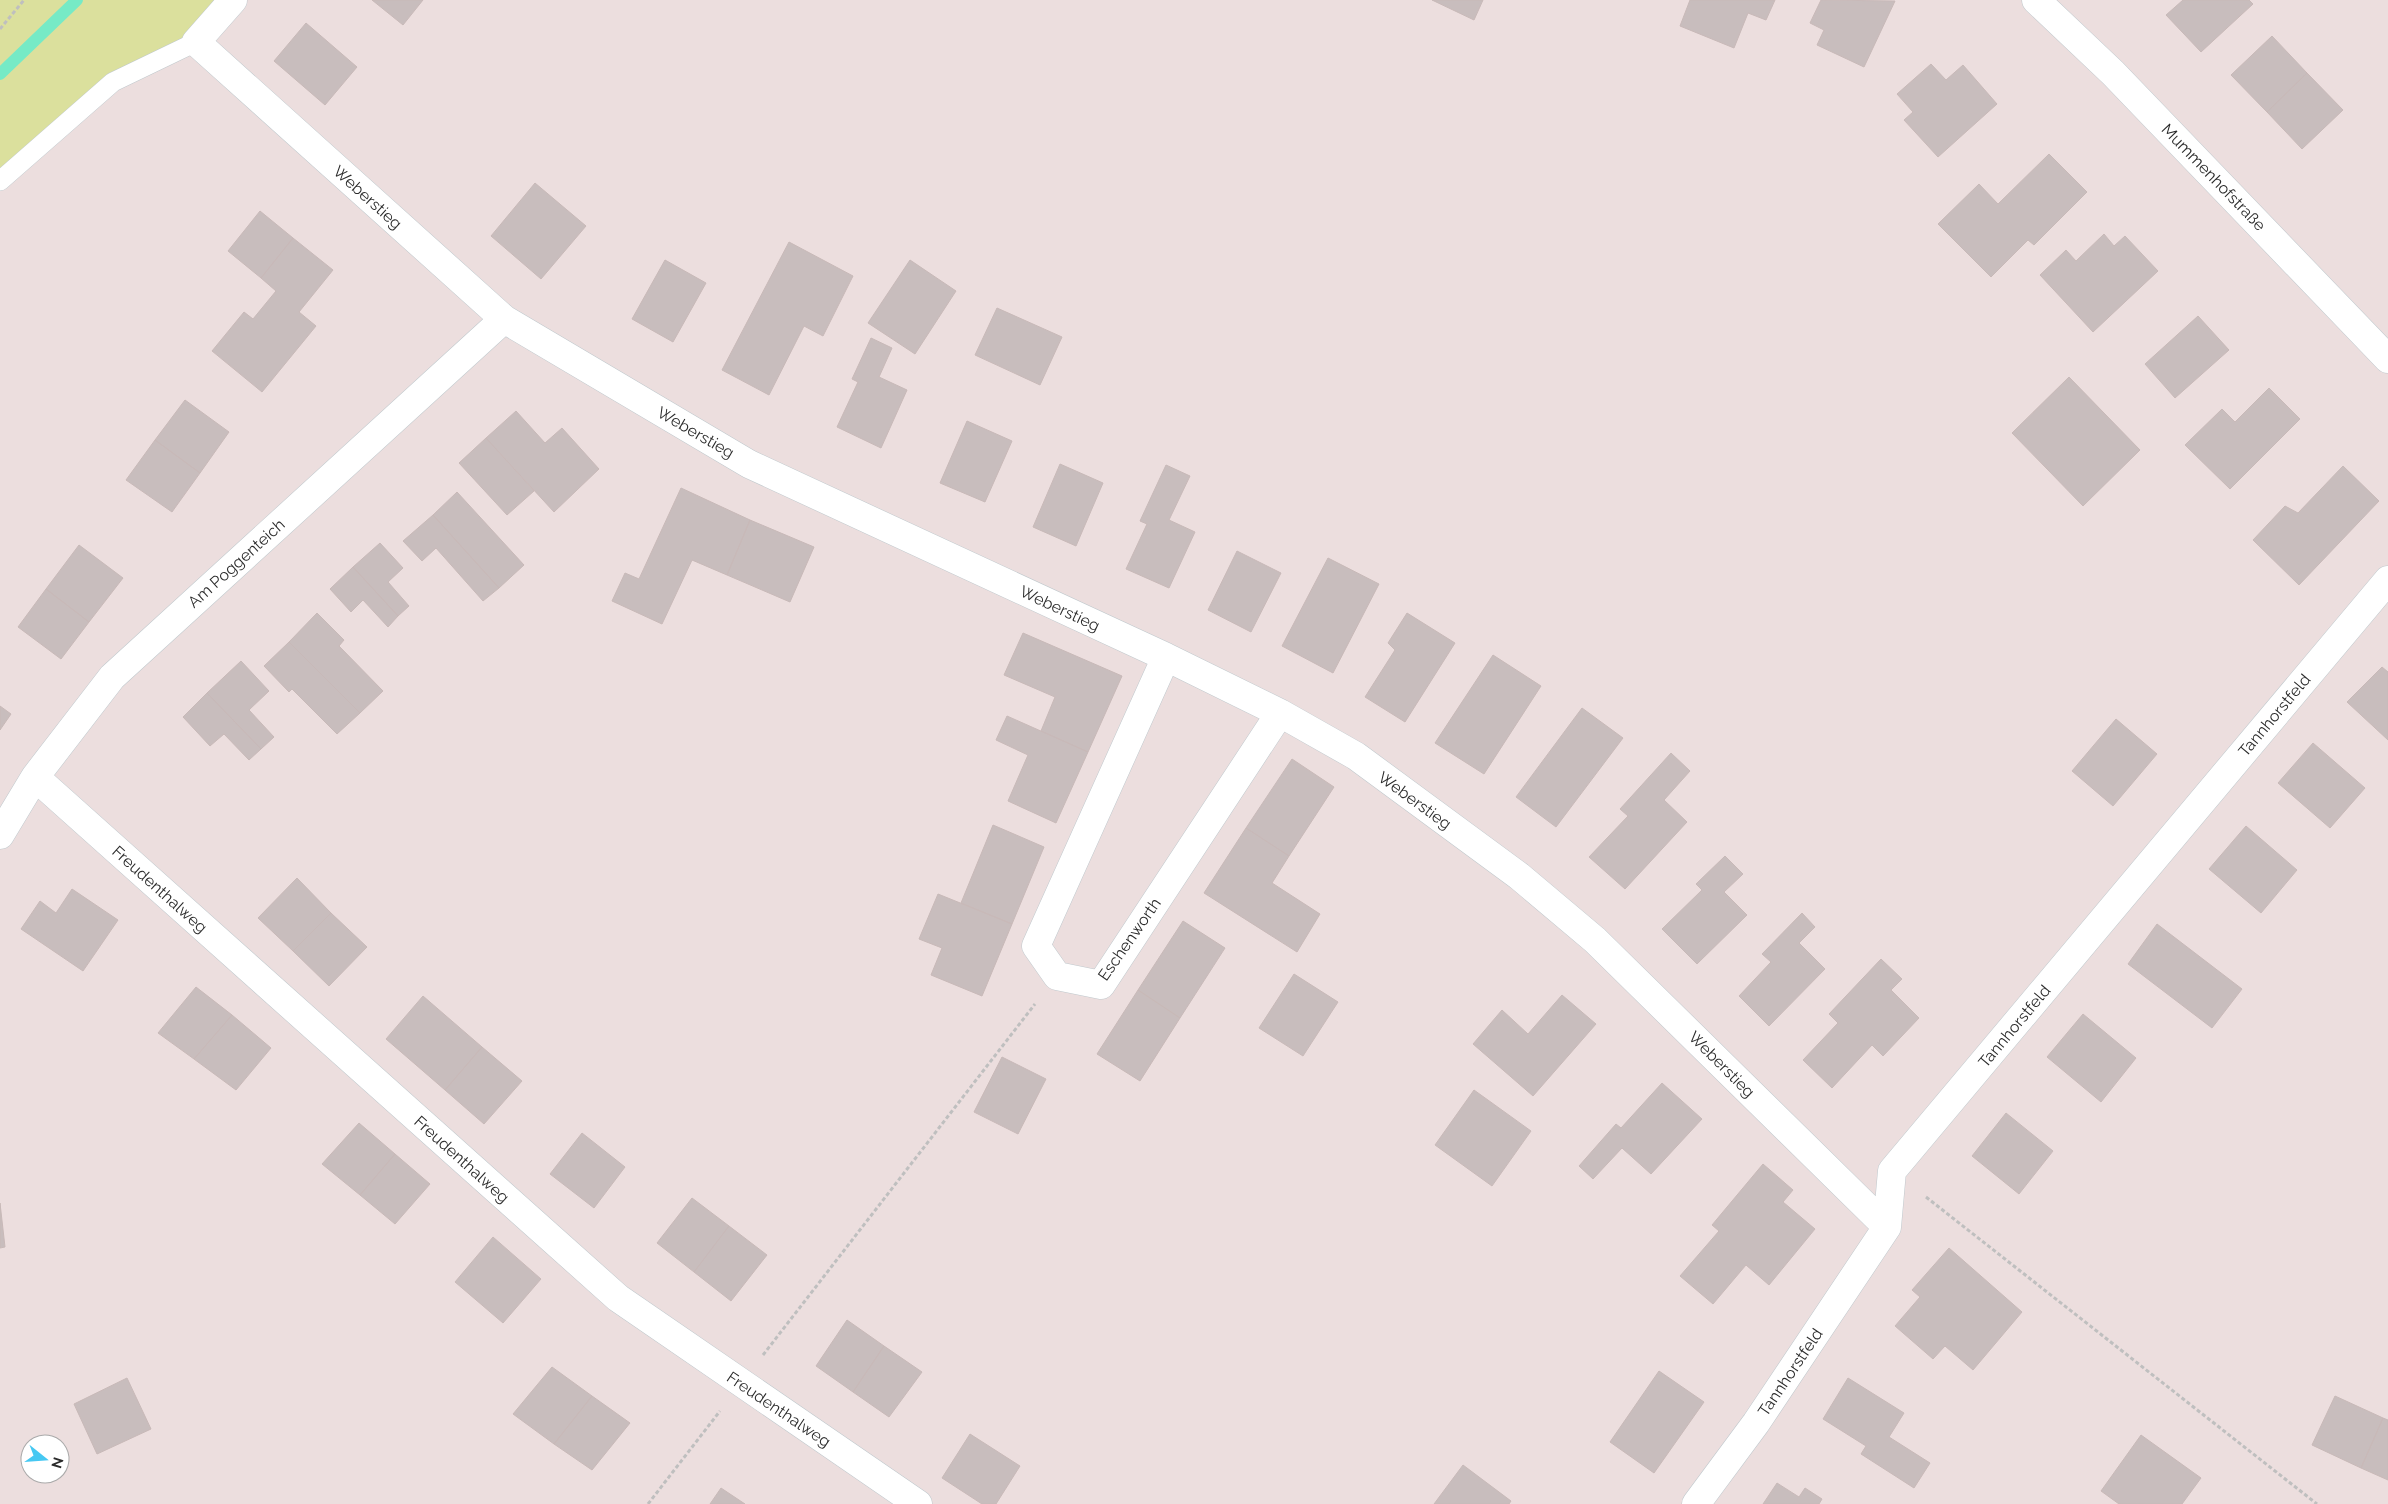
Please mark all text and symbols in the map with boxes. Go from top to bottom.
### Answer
street label: Mummenhofstraße [2158,120,2270,235]
street label: Weberstieg [329,162,406,233]
street label: Weberstieg [654,403,738,462]
street label: Am Poggenteich [184,515,289,612]
street label: Weberstieg [1017,582,1103,635]
street label: Tannhorstfeld [2234,670,2314,760]
street label: Weberstieg [1374,768,1455,833]
street label: Freudenthalweg [108,842,211,937]
street label: Eschenworth [1094,894,1165,984]
street label: Tannhorstfeld [1974,981,2054,1071]
street label: Weberstieg [1685,1027,1759,1101]
street label: Freudenthalweg [410,1112,513,1207]
street label: Tannhorstfeld [1754,1325,1827,1420]
street label: Freudenthalweg [723,1368,834,1451]
north arrow [20,1434,70,1484]
text: N [48,1455,67,1470]

